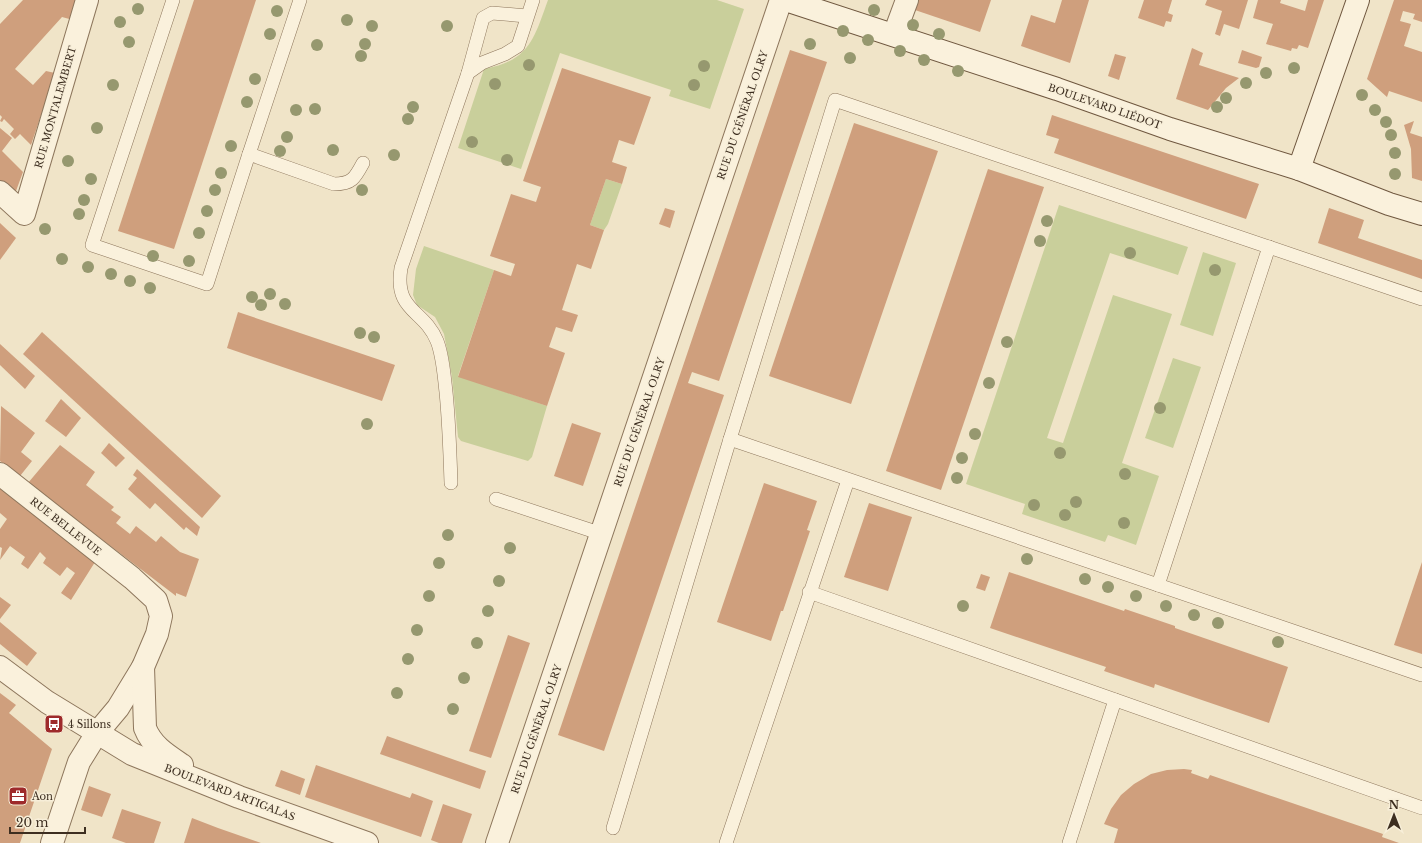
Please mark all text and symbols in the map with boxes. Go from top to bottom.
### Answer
street label: RUE MONTALEMBERT [32,45,79,170]
street label: RUE DU GÉNÉRAL OLRY [713,48,771,181]
street label: BOULEVARD LIÉDOT [1046,80,1164,132]
street label: RUE DU GÉNÉRAL OLRY [610,355,668,488]
street label: RUE BELLEVUE [27,495,104,558]
street label: RUE DU GÉNÉRAL OLRY [507,662,565,795]
bus stop icon: 4 Sillons [43,713,65,735]
place label: 4 Sillons [68,718,112,731]
street label: BOULEVARD ARTIGALAS [162,761,297,823]
office icon: Aon [7,785,29,807]
place label: Aon [31,790,53,803]
north arrow [1374,795,1414,835]
text: N [1389,798,1400,812]
scale bar [10,809,85,835]
text: 20 m [16,815,48,830]

